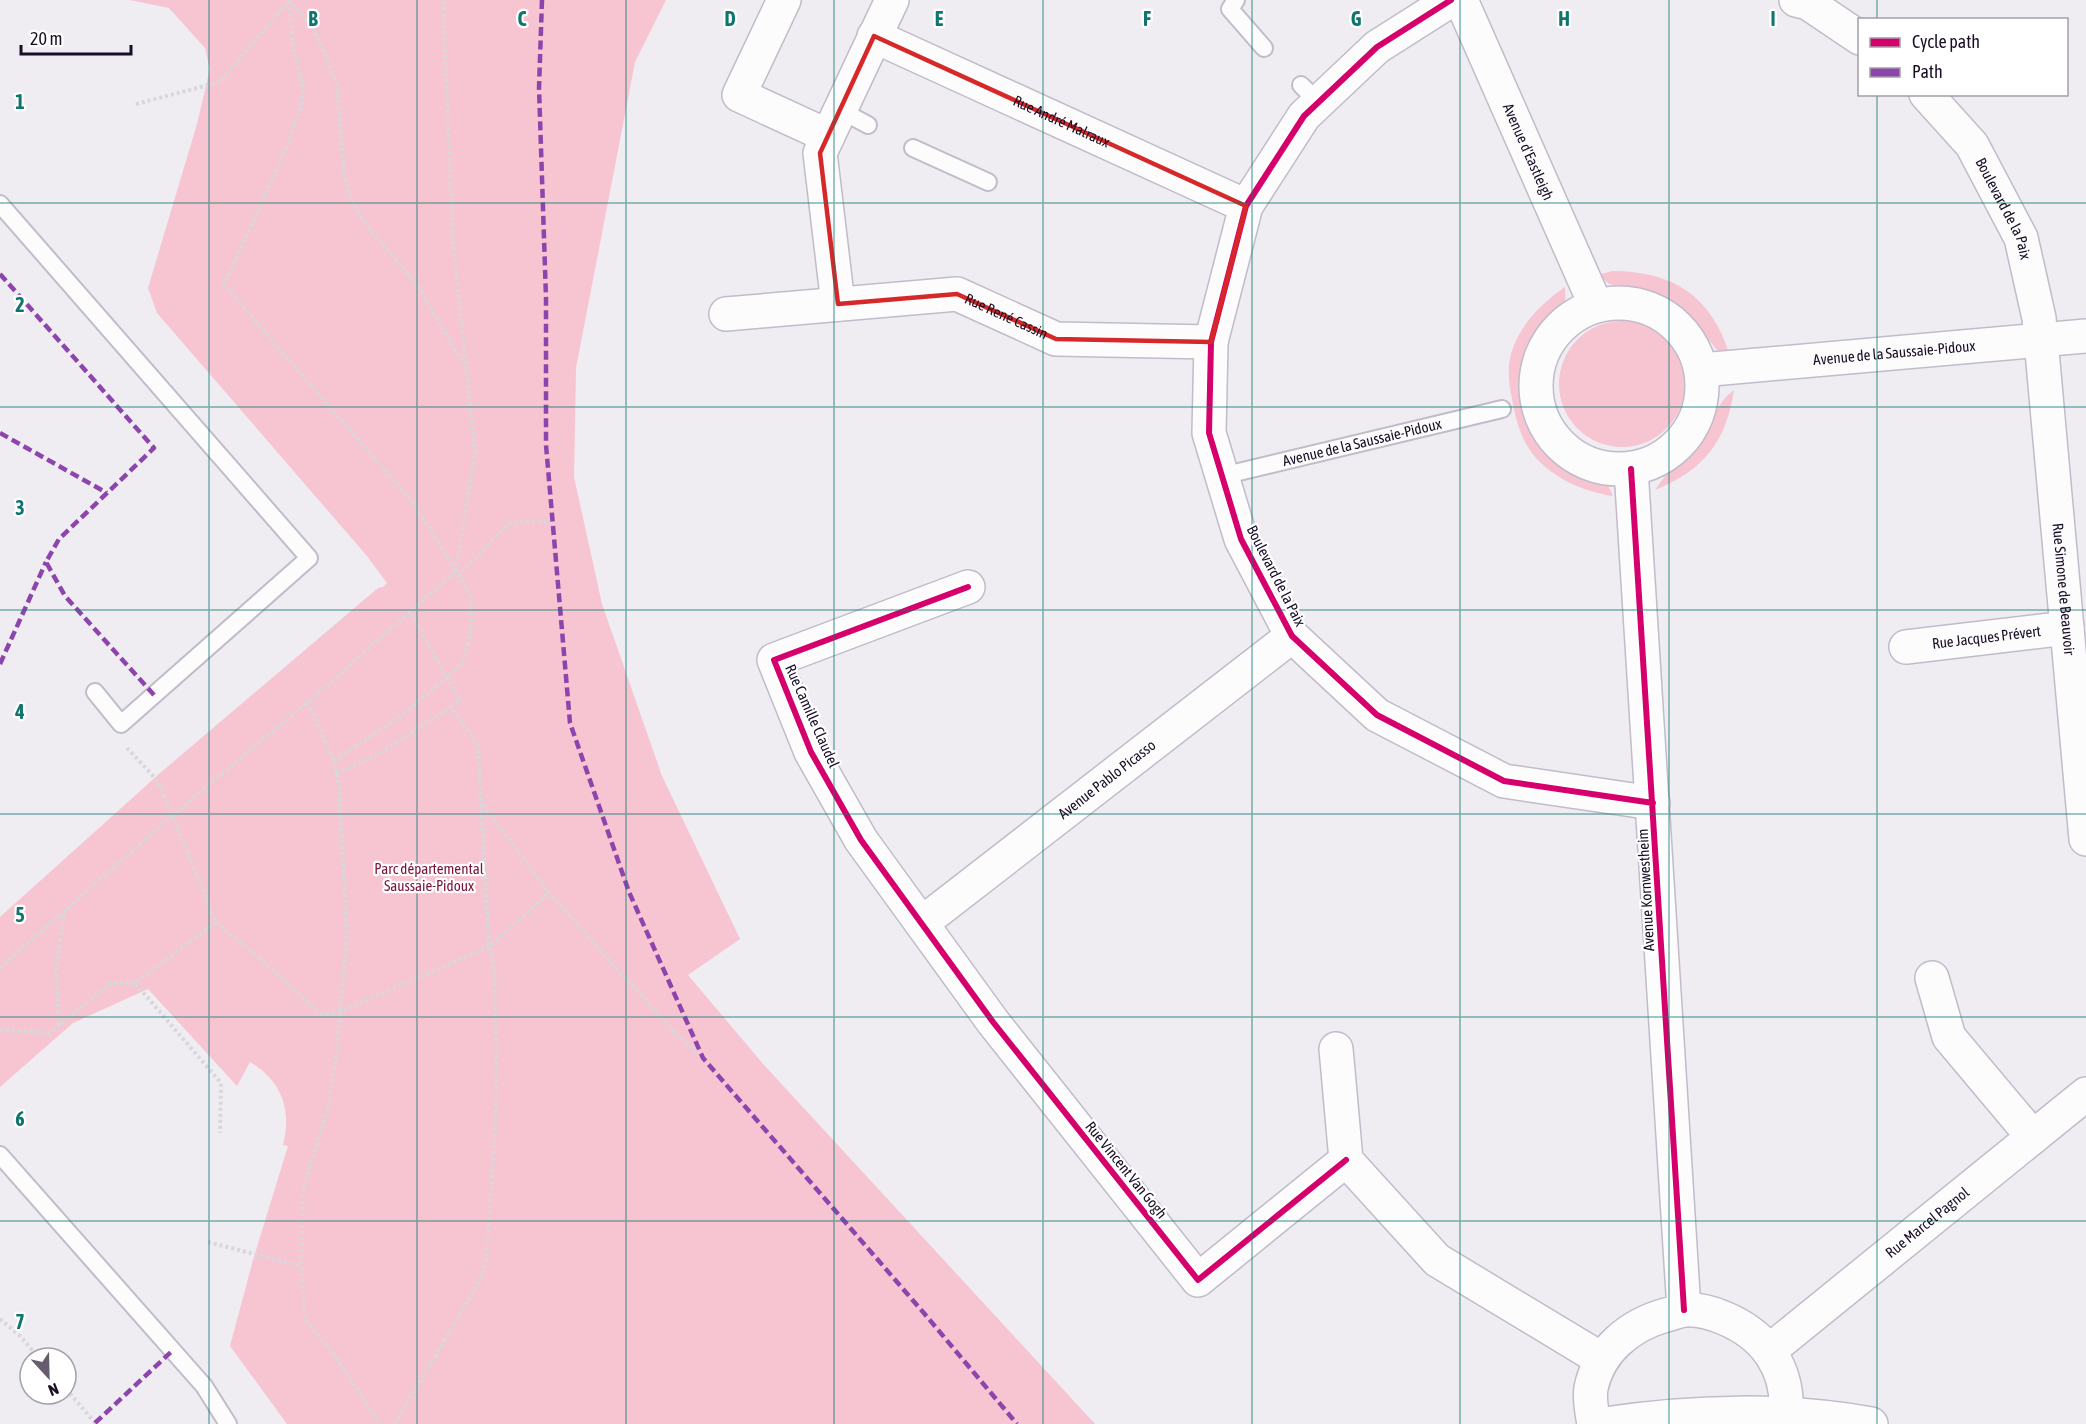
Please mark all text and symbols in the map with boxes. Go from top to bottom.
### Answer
text: B [308,7,318,30]
text: C [518,7,527,30]
text: D [724,7,736,30]
text: E [935,7,944,30]
text: F [1143,7,1151,30]
text: G [1351,7,1362,30]
text: H [1558,7,1570,30]
text: I [1770,7,1776,30]
scale bar [21,18,130,56]
legend [1858,18,2068,96]
text: 20 m [30,28,62,49]
text: Cycle path [1912,31,1980,52]
text: Path [1912,61,1943,82]
text: 1 [15,90,25,113]
street label: Rue André Malraux [1011,92,1112,151]
street label: Avenue d'Eastleigh [1500,101,1557,203]
street label: Boulevard de la Paix [1972,155,2035,261]
street label: Rue René Cassin [962,290,1051,342]
text: 2 [15,293,25,316]
street label: Avenue de la Saussaie-Pidoux [1812,337,1976,368]
street label: Avenue de la Saussaie-Pidoux [1281,415,1443,469]
text: 3 [15,496,25,519]
street label: Boulevard de la Paix [1244,522,1309,629]
street label: Rue Simone de Beauvoir [2050,522,2078,656]
street label: Rue Jacques Prévert [1931,622,2042,652]
street label: Rue Camille Claudel [782,662,843,770]
text: 4 [14,700,25,723]
street label: Avenue Pablo Picasso [1055,736,1159,822]
street label: Avenue Kornwestheim [1634,828,1657,952]
park label: Parc départemental Saussaie-Pidoux [374,860,484,894]
text: 5 [15,903,25,926]
text: 6 [15,1107,25,1130]
street label: Rue Vincent Van Gogh [1082,1118,1171,1222]
street label: Rue Marcel Pagnol [1882,1183,1972,1261]
text: 7 [15,1310,25,1333]
north arrow [18,1346,78,1406]
text: N [46,1380,61,1400]

